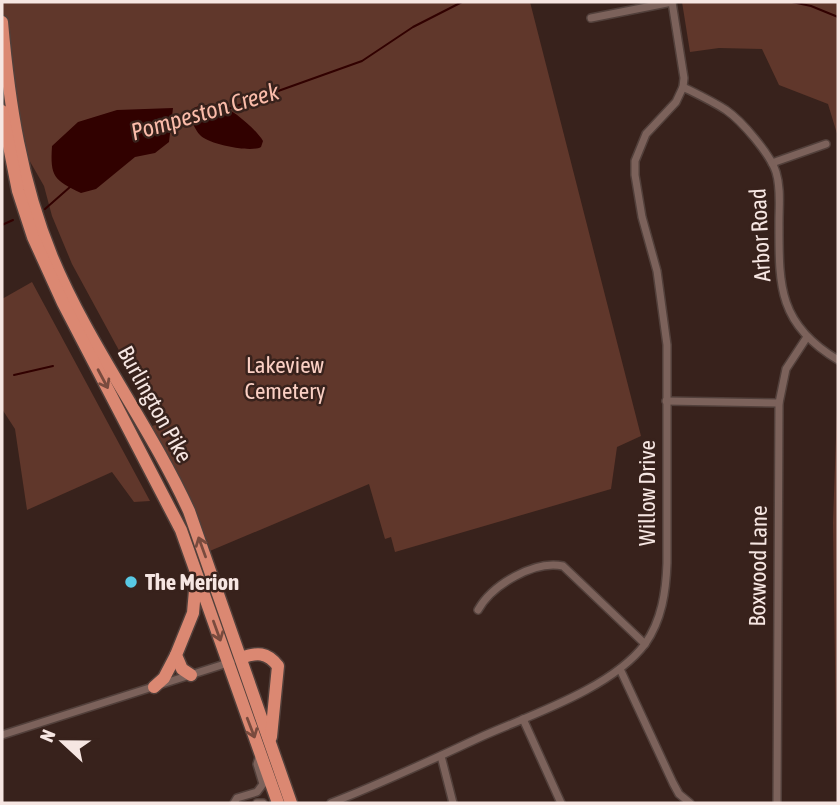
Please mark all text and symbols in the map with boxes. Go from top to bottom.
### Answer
water label: Pompeston Creek [128,77,282,146]
street label: Arbor Road [745,188,775,282]
street label: Burlington Pike [112,341,198,467]
park label: Lakeview Cemetery [245,352,325,404]
one-way arrow [97,368,111,389]
street label: Willow Drive [634,440,660,546]
street label: Boxwood Lane [744,505,772,627]
one-way arrow [195,537,208,559]
place label: The Merion [145,569,239,595]
marker: The Merion [123,574,139,590]
one-way arrow [212,619,224,641]
north arrow [28,707,98,777]
one-way arrow [245,716,258,738]
text: N [35,726,60,745]

